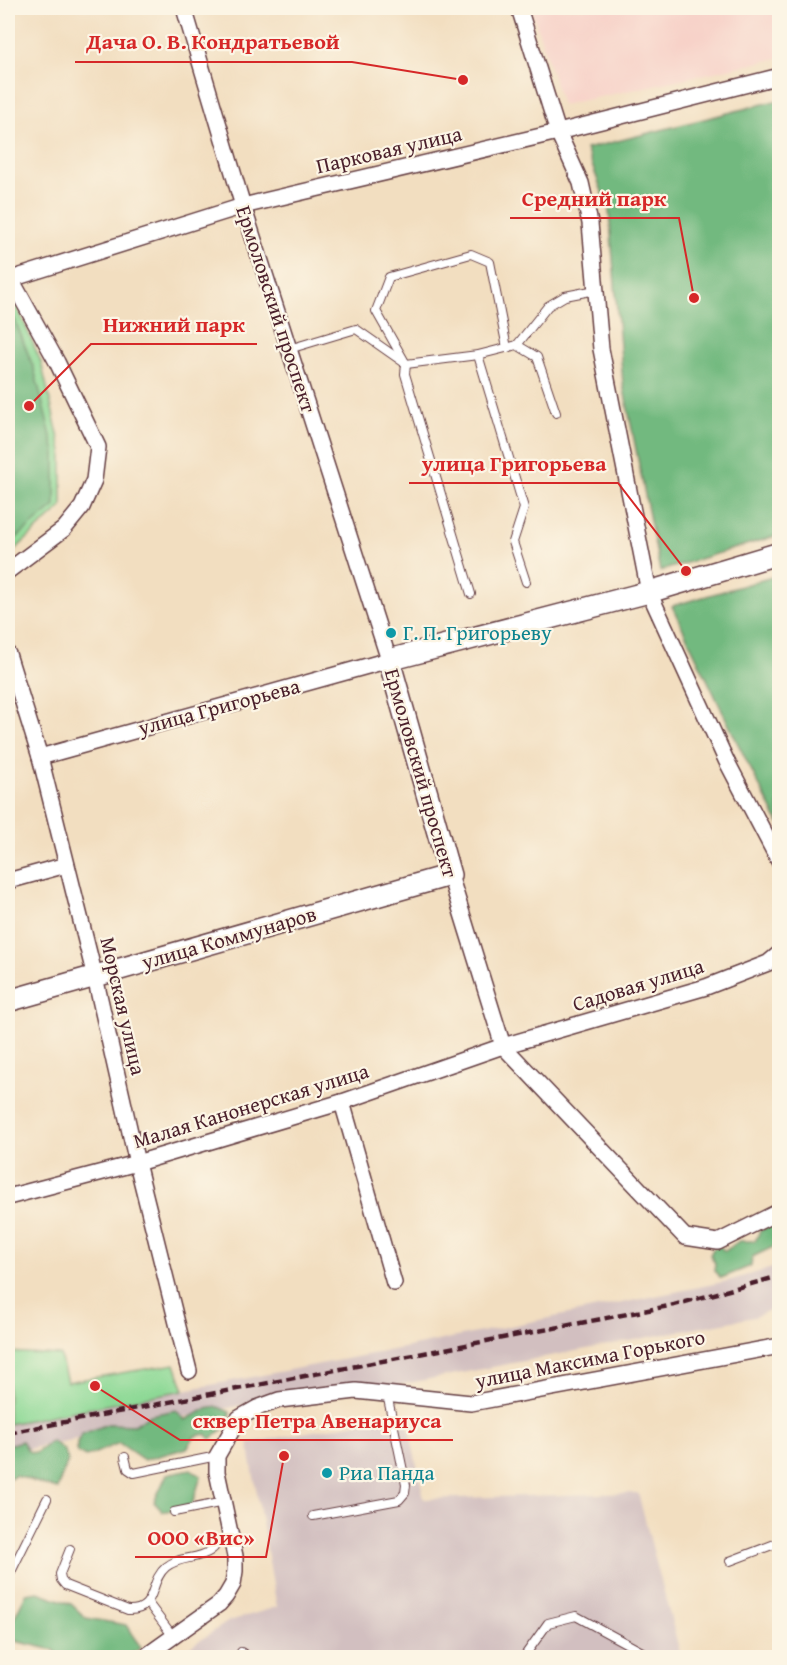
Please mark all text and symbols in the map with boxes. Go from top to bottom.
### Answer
callout: Дача О. В. Кондратьевой [75,22,352,62]
text: Дача О. В. Кондратьевой [85,25,340,57]
street label: Парковая улица [313,118,465,181]
callout: Средний парк [510,178,679,218]
text: Средний парк [522,182,667,214]
street label: Ермоловский проспект [228,201,325,416]
callout: Нижний парк [91,304,257,344]
text: Нижний парк [103,308,245,340]
callout: улица Григорьева [409,443,618,483]
text: улица Григорьева [421,447,607,479]
place label: Г. П. Григорьеву [403,617,552,648]
marker: Г. П. Григорьеву [384,626,398,640]
street label: Ермоловский проспект [377,665,466,881]
street label: улица Григорьева [134,670,303,743]
street label: улица Коммунаров [137,898,320,978]
street label: Морская улица [93,934,154,1078]
street label: Садовая улица [568,950,707,1019]
street label: Малая Канонерская улица [129,1055,372,1156]
street label: улица Максима Горького [471,1321,708,1396]
callout: сквер Петра Авенариуса [180,1400,453,1440]
text: сквер Петра Авенариуса [192,1404,442,1436]
place label: Риа Панда [339,1457,435,1488]
marker: Риа Панда [320,1466,334,1480]
callout: ООО «Вис» [135,1517,266,1557]
text: ООО «Вис» [147,1521,255,1553]

